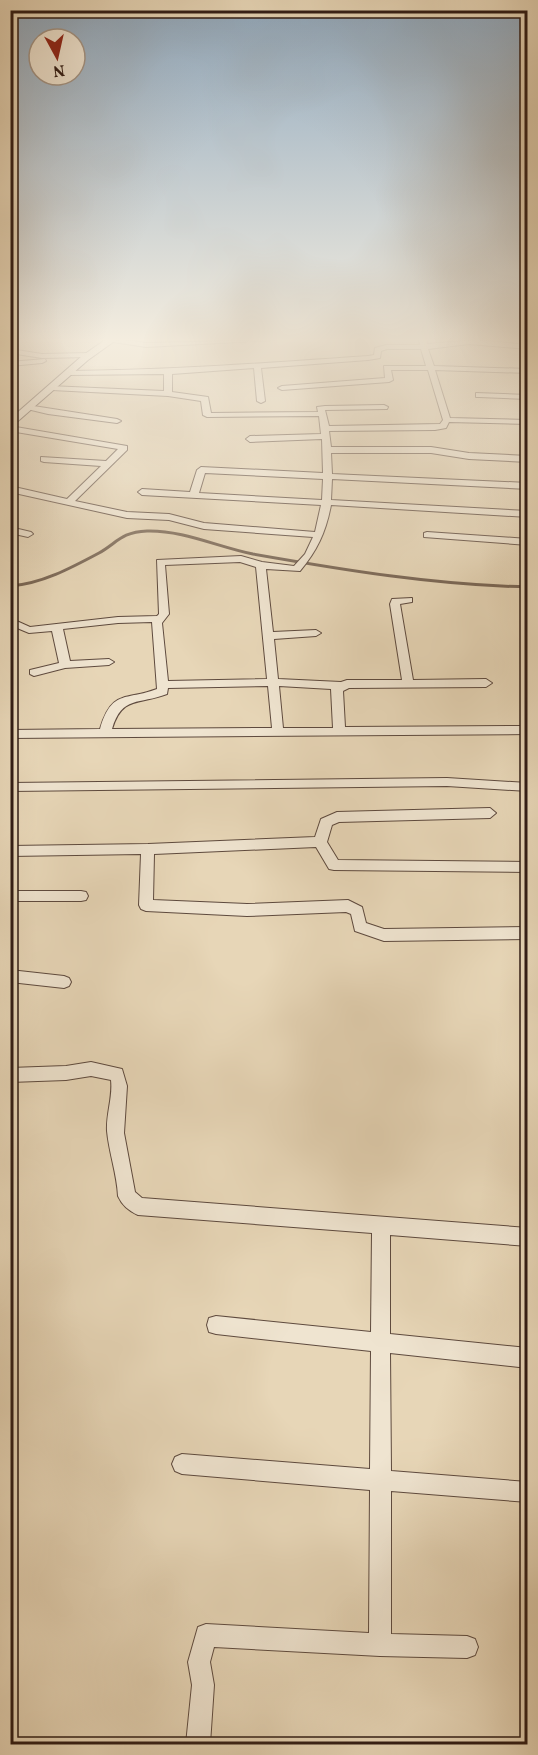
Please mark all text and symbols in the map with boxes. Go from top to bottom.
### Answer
north arrow [27,27,87,87]
text: N [51,58,66,82]

